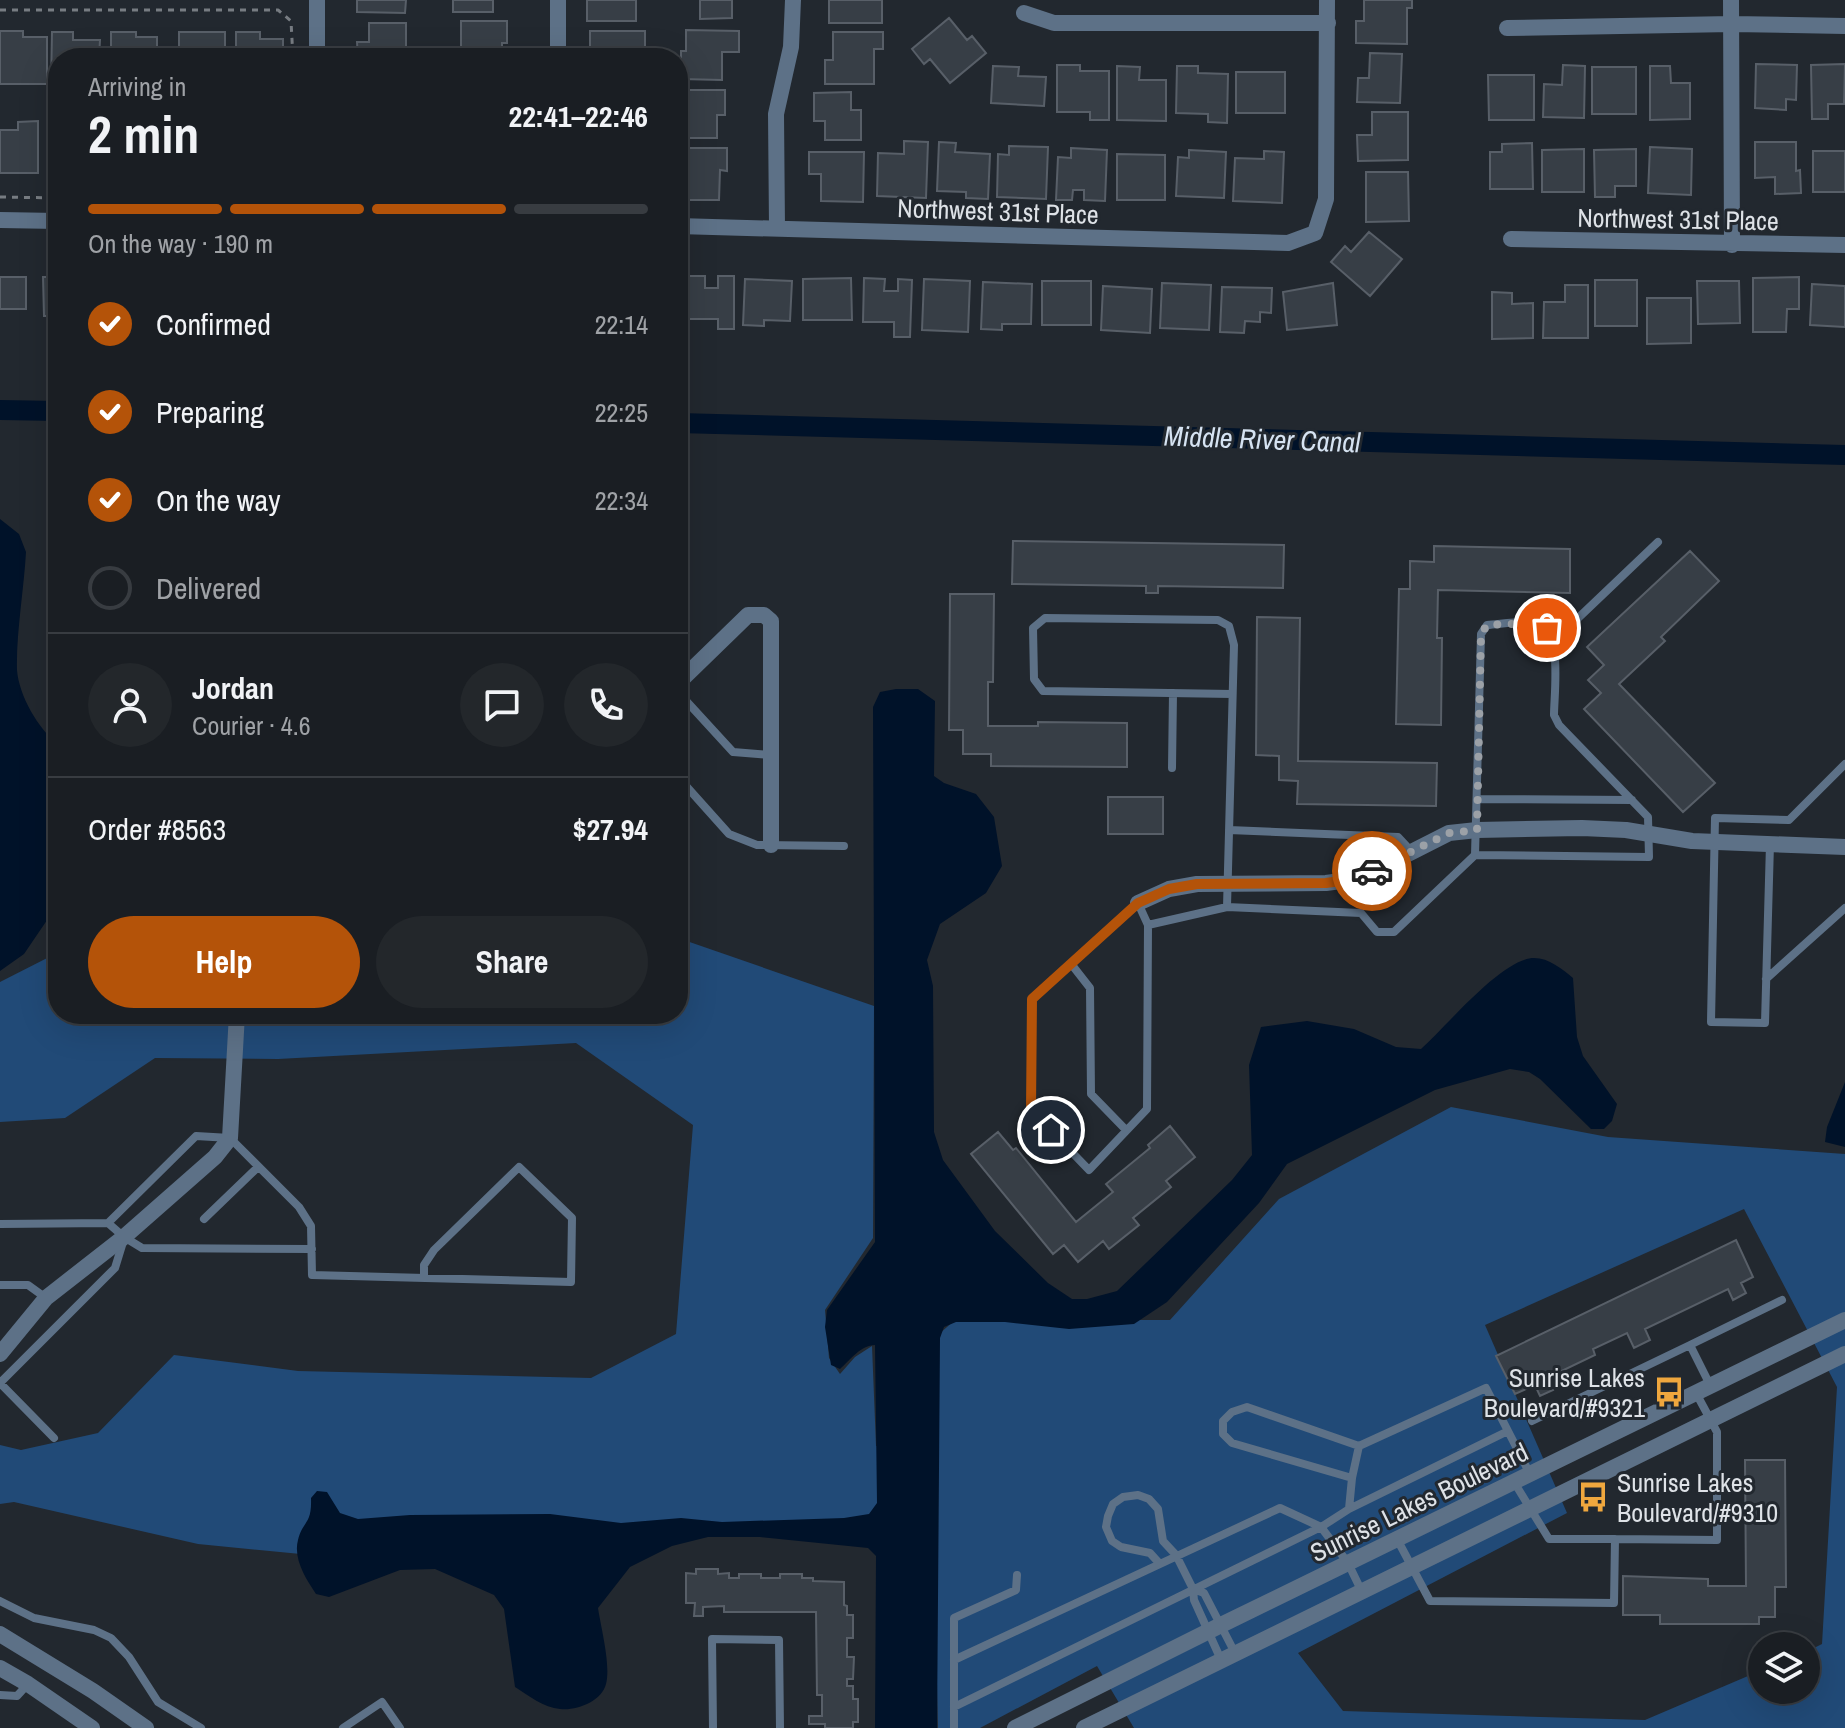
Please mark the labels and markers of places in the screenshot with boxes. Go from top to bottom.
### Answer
pin [1513,594,1581,662]
pin [1017,1096,1085,1164]
place label: Sunrise Lakes Boulevard/#9321 [1484,1360,1645,1425]
bus stop icon: Sunrise Lakes Boulevard/#9321 [1652,1375,1686,1409]
place label: Sunrise Lakes Boulevard/#9310 [1617,1465,1778,1530]
bus stop icon: Sunrise Lakes Boulevard/#9310 [1576,1480,1610,1514]

